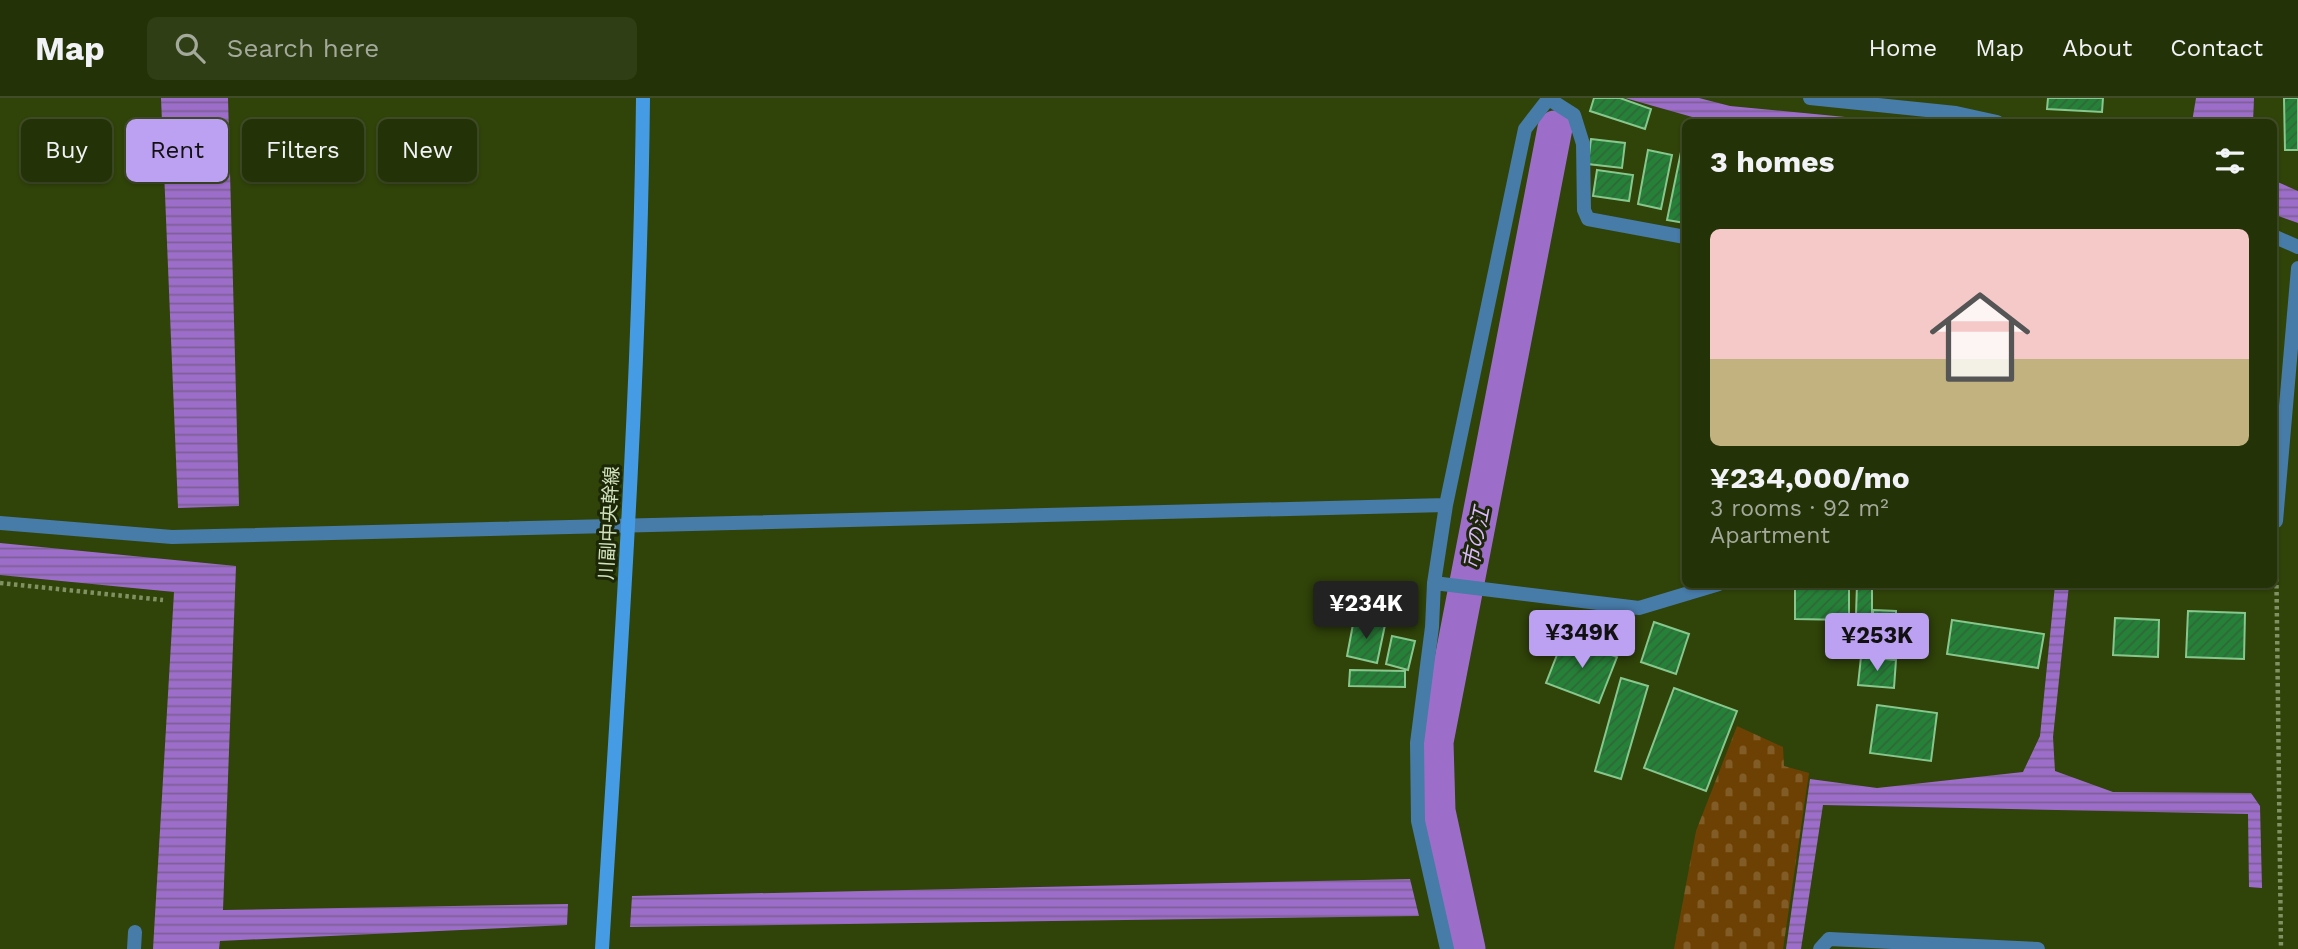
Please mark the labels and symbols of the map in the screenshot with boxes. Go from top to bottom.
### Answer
street label: 川副中央幹線 [595,465,623,581]
water label: 市の江 [1458,503,1495,571]
pin: ¥234K [1317,582,1415,641]
pin: ¥349K [1533,610,1631,670]
pin: ¥253K [1828,614,1926,673]

